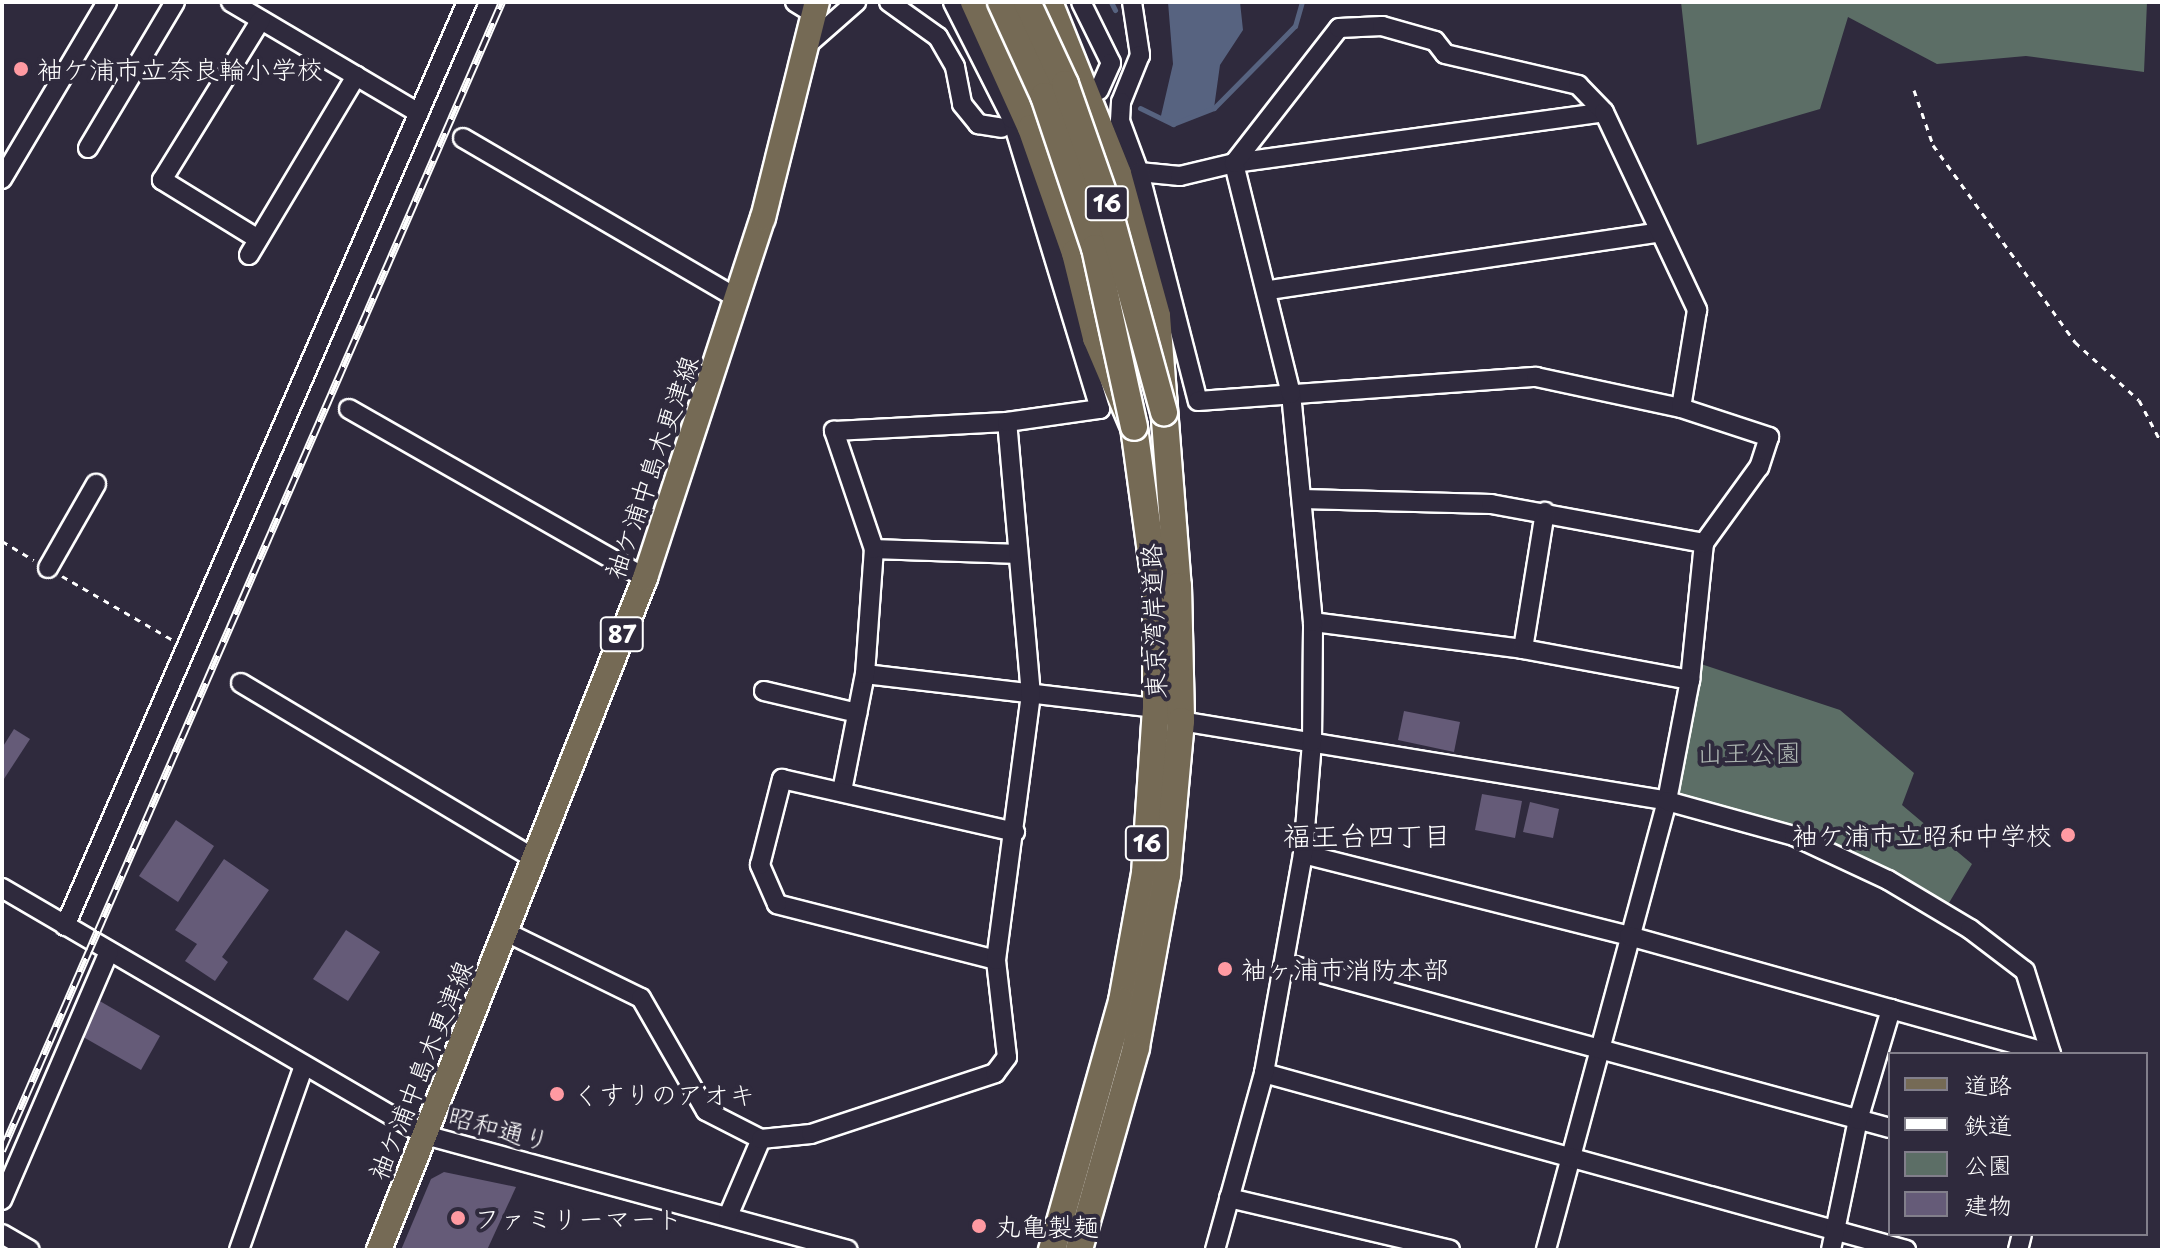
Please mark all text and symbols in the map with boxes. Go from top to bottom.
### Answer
place label: 袖ケ浦市立奈良輪小学校 [37,53,323,85]
marker: 袖ケ浦市立奈良輪小学校 [12,60,30,78]
road number: 16 [1083,183,1131,223]
street label: 袖ケ浦中島木更津線 [598,351,704,583]
street label: 東京湾岸道路 [1135,543,1171,699]
road number: 87 [598,614,646,654]
park label: 山王公園 [1697,736,1801,768]
district label: 福王台四丁目 [1283,818,1451,852]
place label: 袖ケ浦市立昭和中学校 [1792,819,2052,851]
road number: 16 [1123,823,1171,863]
marker: 袖ケ浦市立昭和中学校 [2059,826,2077,844]
place label: 袖ヶ浦市消防本部 [1241,953,1449,985]
street label: 袖ケ浦中島木更津線 [362,956,478,1184]
marker: 袖ヶ浦市消防本部 [1216,960,1234,978]
legend [1888,1052,2148,1236]
text: 道路 [1964,1066,2012,1102]
place label: くすりのアオキ [573,1078,755,1110]
marker: くすりのアオキ [548,1085,566,1103]
street label: 昭和通り [445,1099,553,1157]
text: 鉄道 [1964,1106,2012,1142]
text: 公園 [1964,1146,2012,1182]
text: 建物 [1964,1186,2012,1222]
place label: ファミリーマート [474,1202,682,1234]
marker: ファミリーマート [449,1209,467,1227]
place label: 丸亀製麺 [995,1210,1099,1242]
marker: 丸亀製麺 [970,1217,988,1235]

